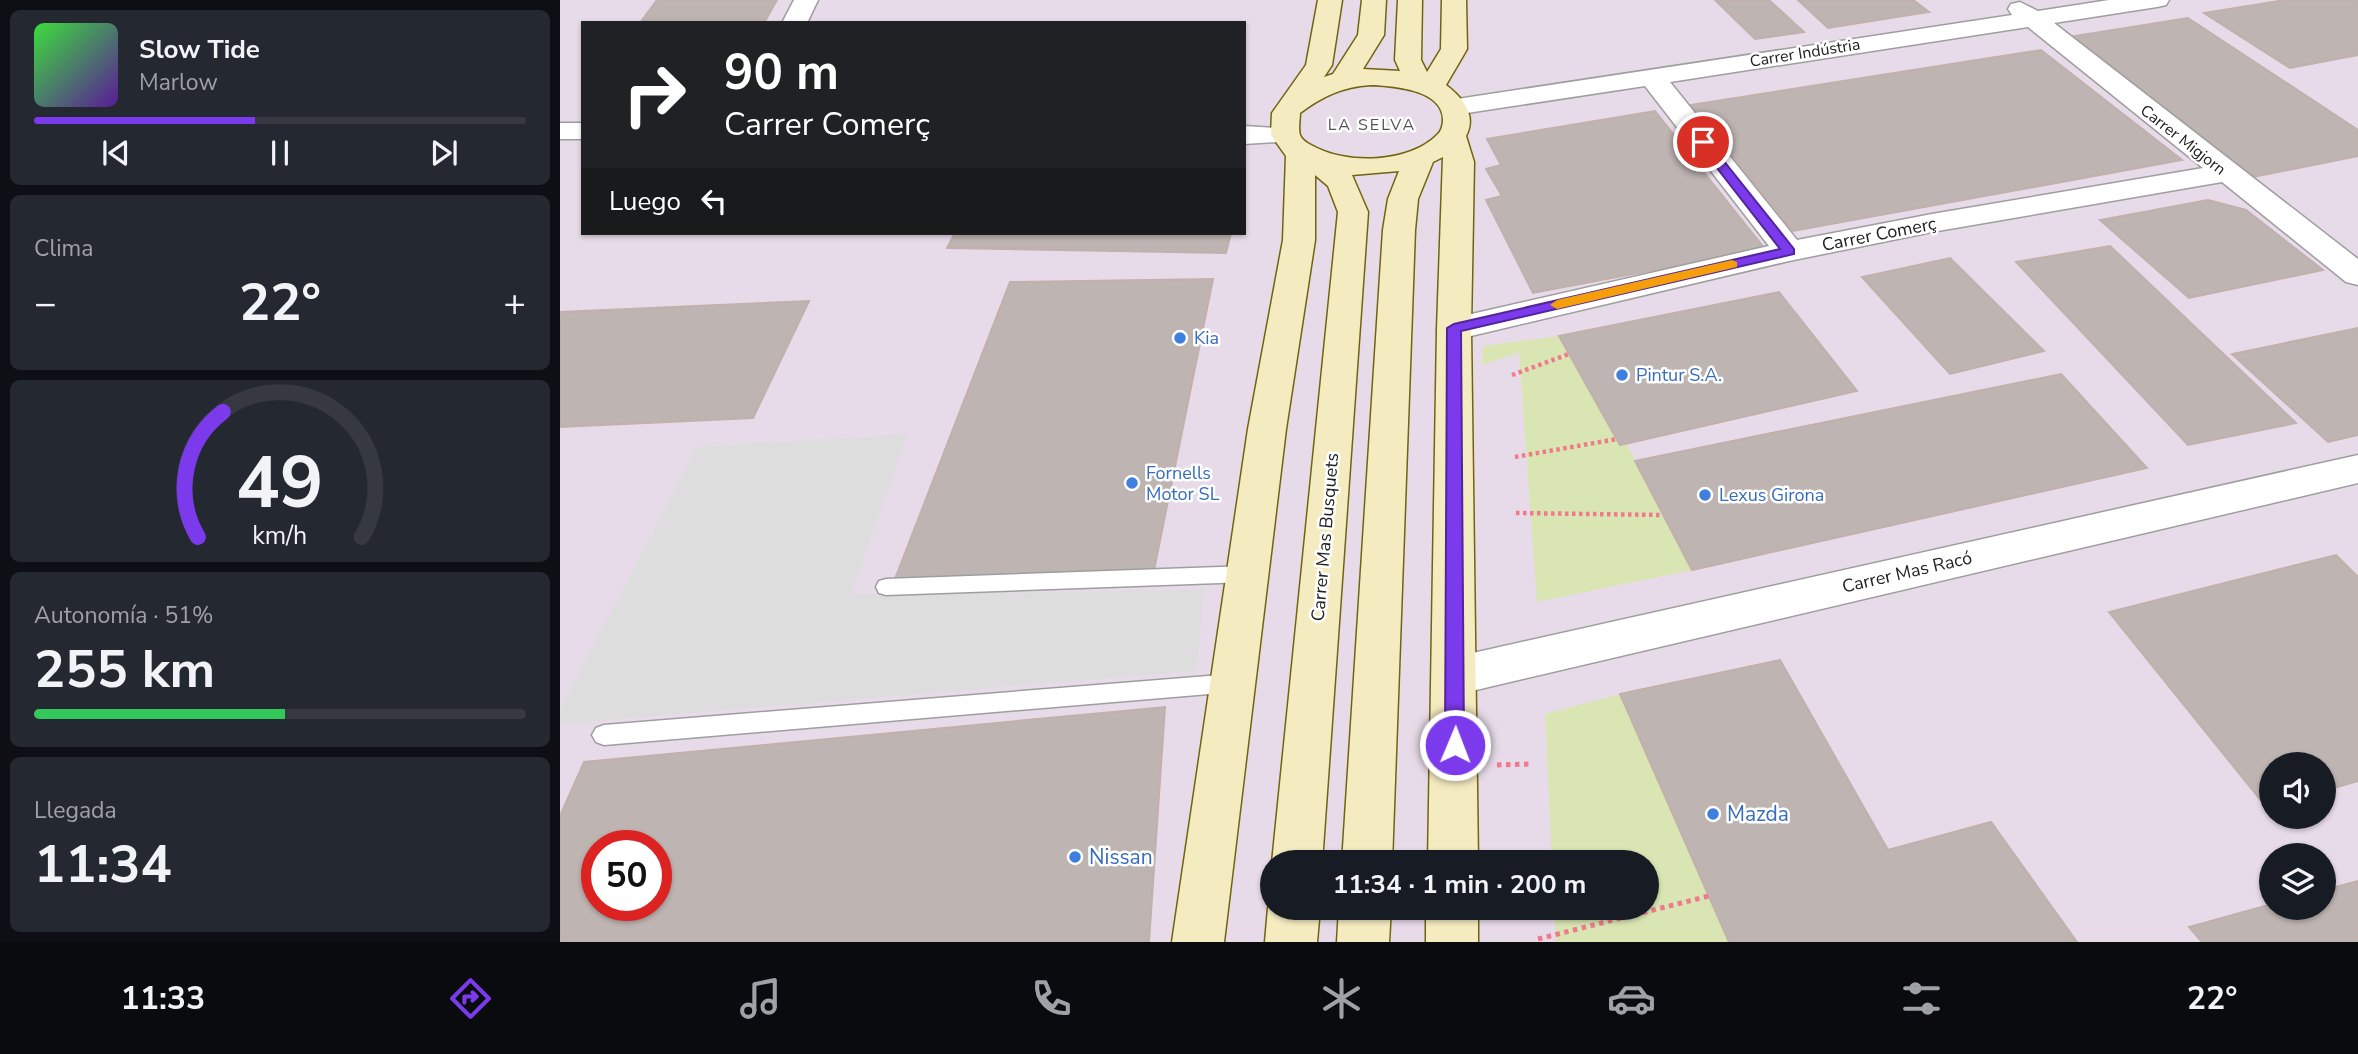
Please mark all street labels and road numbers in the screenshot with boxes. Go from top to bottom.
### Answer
street label: Carrer Indústria [1748,33,1862,73]
street label: Carrer Migjorn [2136,100,2230,180]
street label: Carrer Comerç [1820,211,1938,257]
street label: Carrer Mas Busquets [1306,452,1344,622]
street label: Carrer Mas Racó [1840,545,1974,599]

